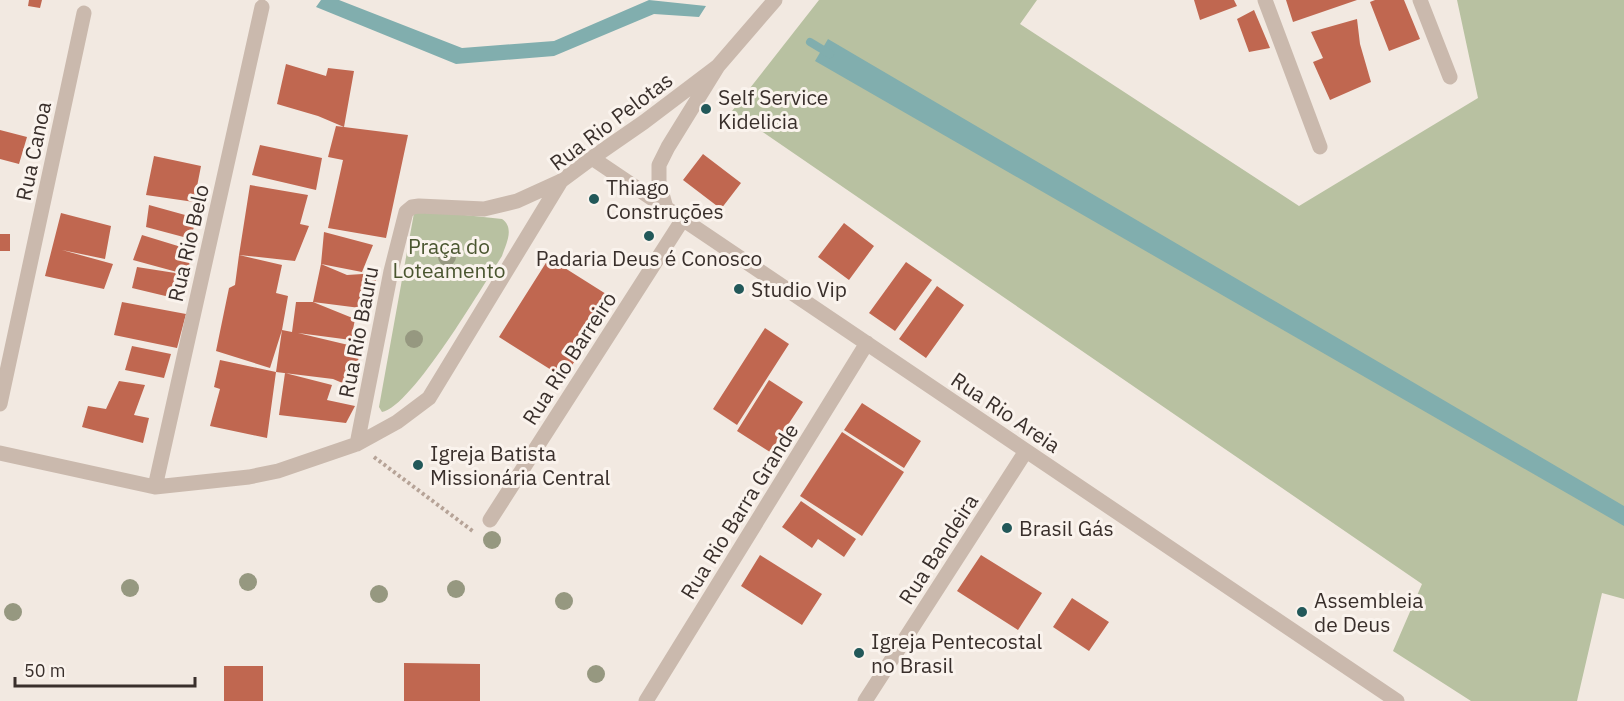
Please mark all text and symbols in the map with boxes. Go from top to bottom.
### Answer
street label: Rua Rio Pelotas [544,66,678,176]
place label: Self Service Kidelicia [718,83,828,135]
street label: Rua Canoa [9,99,57,203]
marker: Self Service Kidelicia [699,102,713,116]
place label: Thiago Construções [606,173,724,225]
street label: Rua Rio Belo [161,182,215,304]
marker: Thiago Construções [587,192,601,206]
marker: Padaria Deus é Conosco [642,229,656,243]
park label: Praça do Loteamento [393,232,505,284]
place label: Padaria Deus é Conosco [536,244,762,272]
street label: Rua Rio Bauru [332,264,384,400]
place label: Studio Vip [751,275,847,303]
marker: Studio Vip [732,282,746,296]
street label: Rua Rio Barreiro [516,286,622,430]
street label: Rua Rio Areia [946,365,1066,459]
street label: Rua Rio Barra Grande [673,418,805,604]
place label: Igreja Batista Missionária Central [430,439,611,491]
marker: Igreja Batista Missionária Central [411,458,425,472]
street label: Rua Bandeira [892,488,984,610]
place label: Brasil Gás [1019,514,1114,542]
marker: Brasil Gás [1000,521,1014,535]
place label: Assembleia de Deus [1314,586,1424,638]
marker: Assembleia de Deus [1295,605,1309,619]
place label: Igreja Pentecostal no Brasil [871,627,1042,679]
marker: Igreja Pentecostal no Brasil [852,646,866,660]
scale bar [15,650,195,688]
text: 50 m [24,659,66,682]

